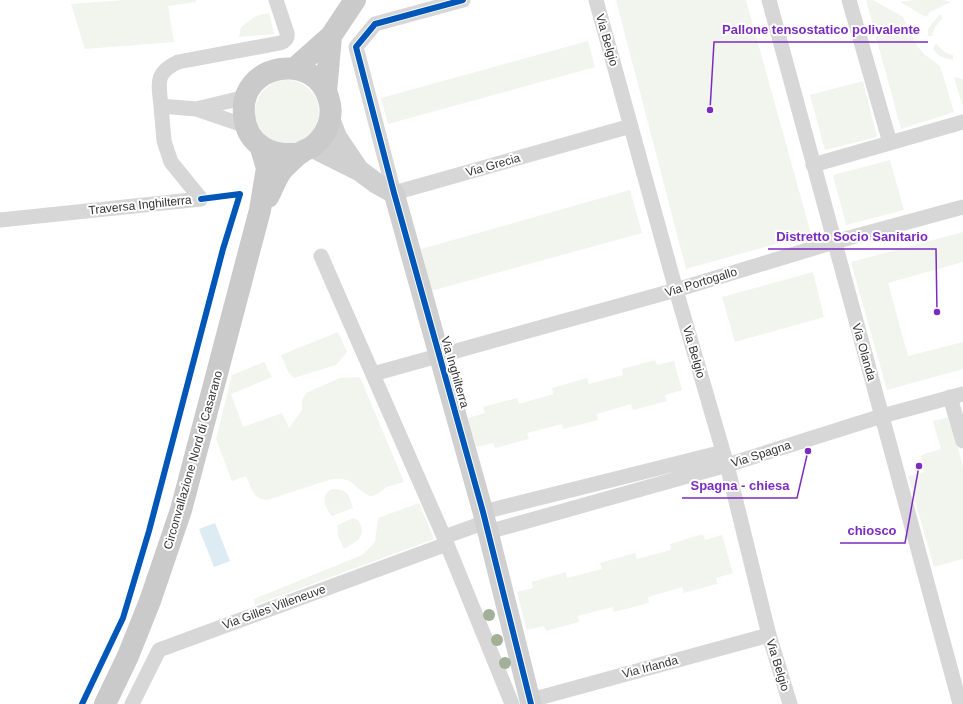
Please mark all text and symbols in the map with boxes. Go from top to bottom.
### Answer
street label: Via Belgio [593,12,621,68]
callout: Pallone tensostatico polivalente [714,17,928,42]
text: Pallone tensostatico polivalente [722,22,920,37]
street label: Via Grecia [464,150,522,179]
street label: Traversa Inghilterra [88,193,193,217]
callout: Distretto Socio Sanitario [768,224,936,249]
text: Distretto Socio Sanitario [776,229,928,244]
street label: Via Portogallo [663,264,739,300]
street label: Via Olanda [849,322,879,383]
street label: Via Belgio [680,324,708,380]
street label: Via Inghilterra [438,335,472,410]
street label: Circonvallazione Nord di Casarano [161,369,225,551]
street label: Via Spagna [729,438,793,470]
callout: Spagna - chiesa [682,473,797,498]
text: Spagna - chiesa [691,478,790,493]
callout: chiosco [840,518,905,543]
text: chiosco [847,523,897,538]
street label: Via Gilles Villeneuve [220,582,328,632]
street label: Via Belgio [763,637,793,693]
street label: Via Irlanda [621,653,680,681]

